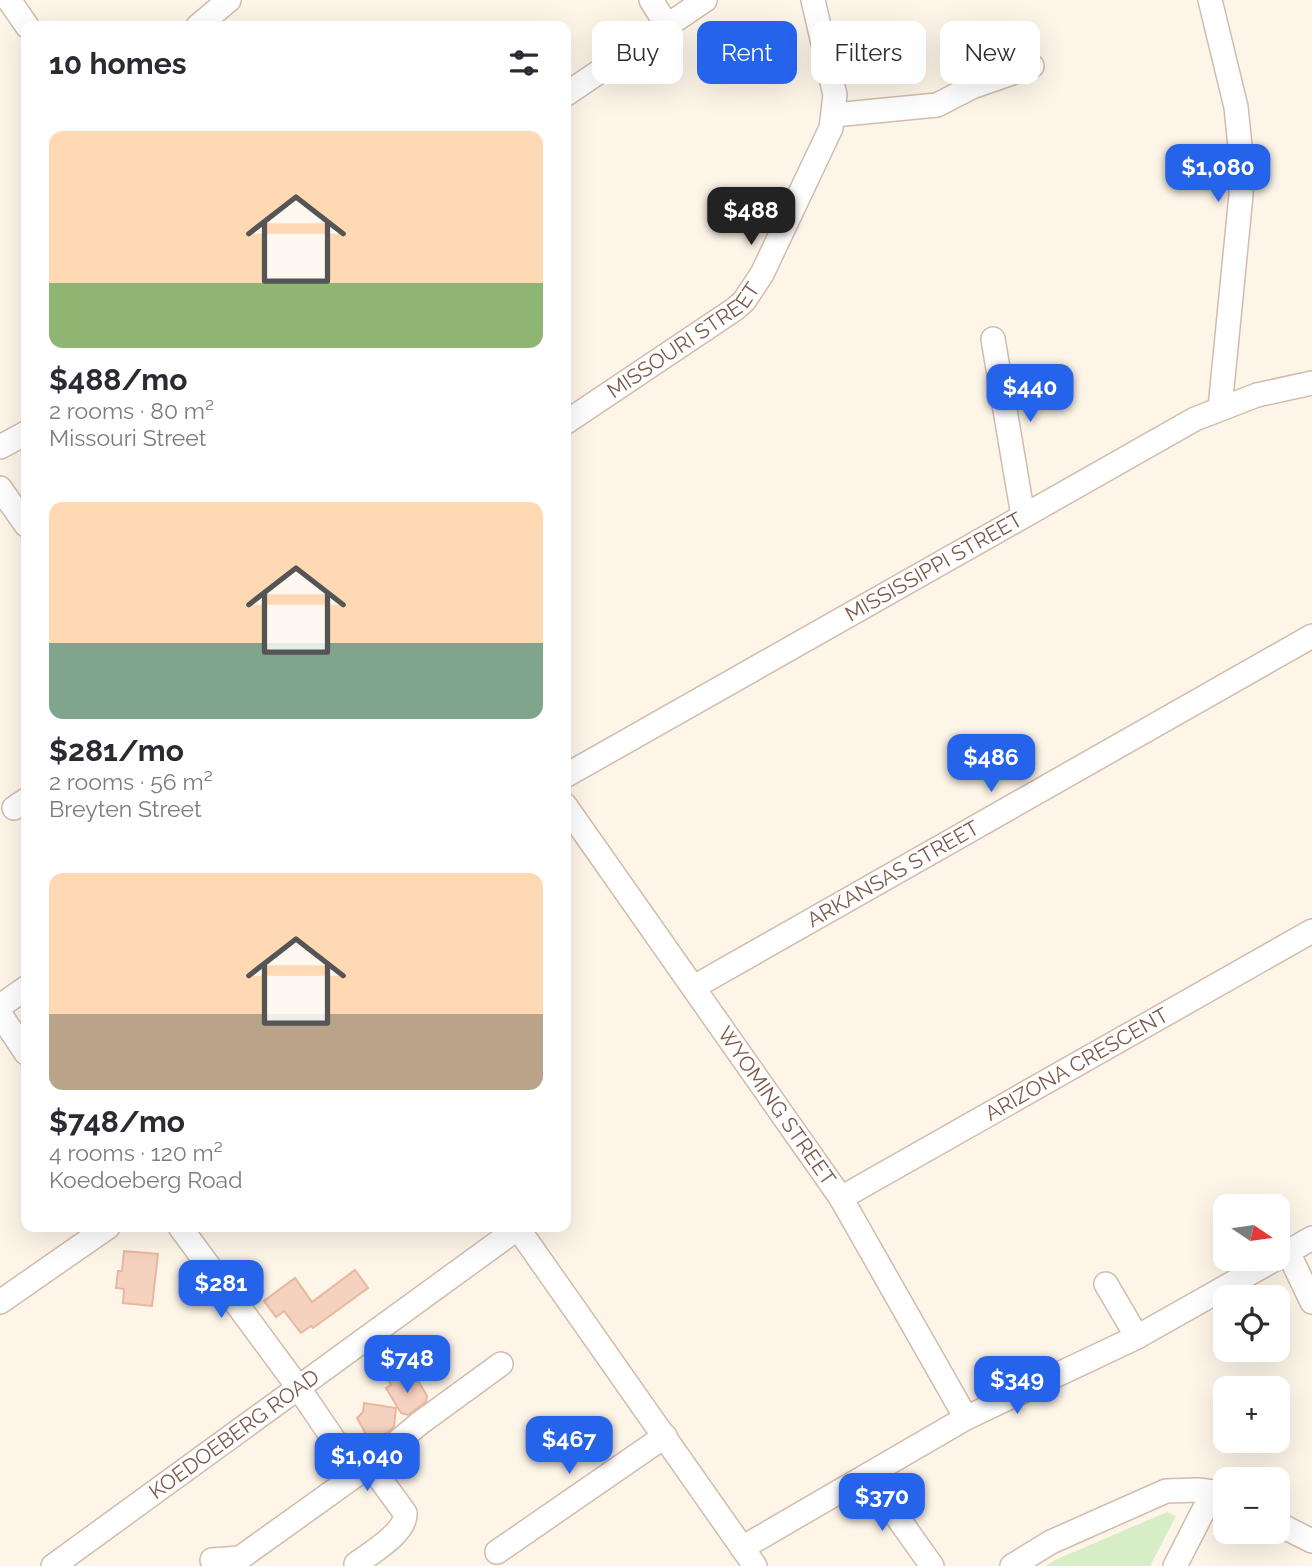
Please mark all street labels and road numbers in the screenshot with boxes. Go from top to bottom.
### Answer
street label: MISSOURI STREET [602,277,765,403]
street label: MISSISSIPPI STREET [841,506,1027,627]
street label: ARKANSAS STREET [802,815,984,932]
street label: ARIZONA CRESCENT [980,1002,1173,1126]
street label: WYOMING STREET [713,1022,841,1190]
street label: KOEDOEBERG ROAD [144,1364,324,1504]

